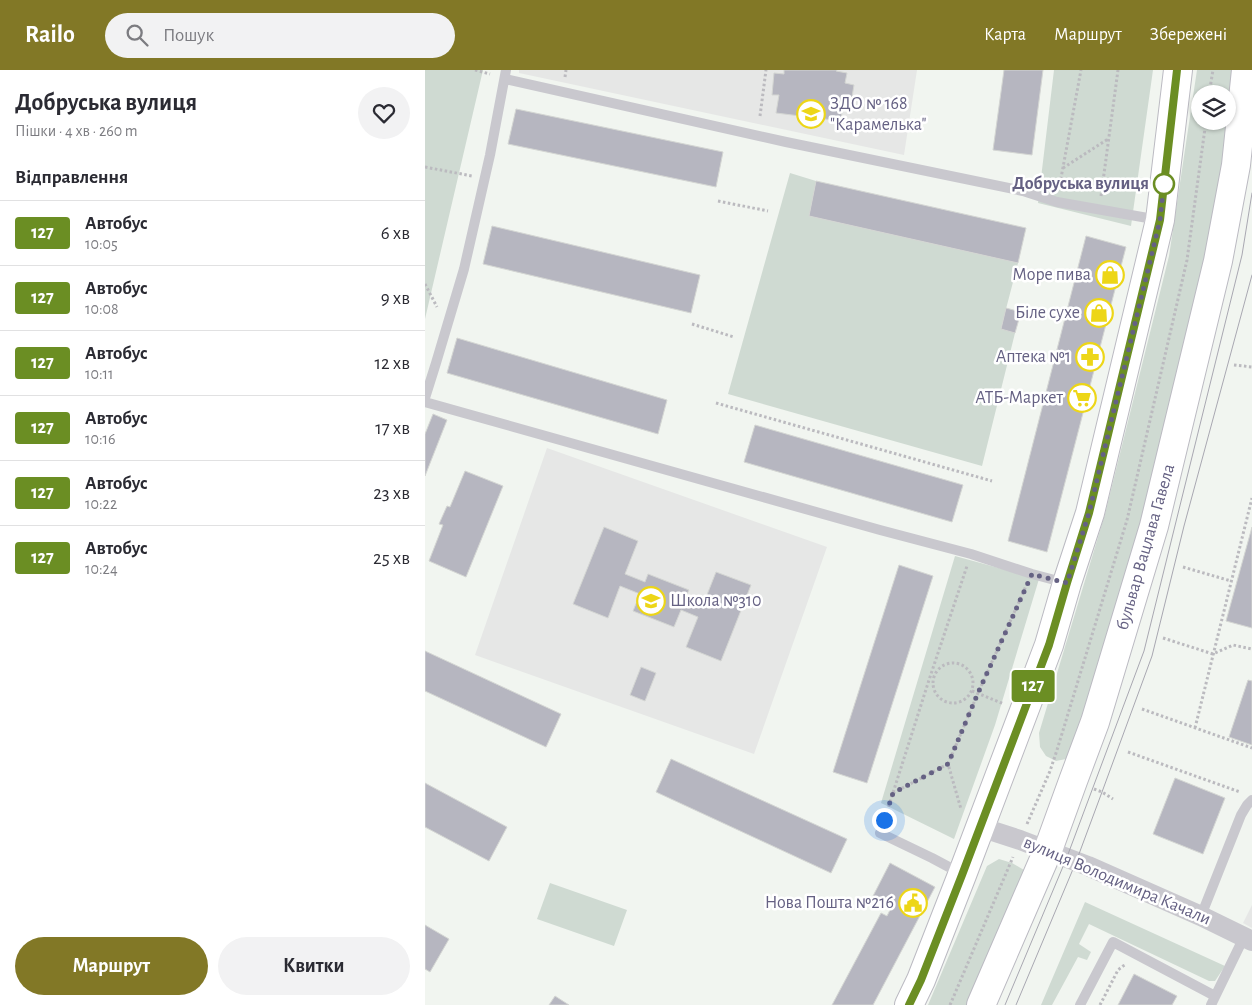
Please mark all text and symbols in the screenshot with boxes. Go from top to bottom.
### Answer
search box [105,13,455,58]
icon: search [123,21,151,49]
text: Railo [25,23,75,47]
text: Пошук [163,26,214,45]
text: Карта [984,26,1026,44]
text: Маршрут [1054,26,1122,44]
text: Збережені [1150,26,1227,44]
map controls [1191,85,1236,130]
button: layers [1191,85,1236,130]
button: heart [358,87,410,139]
text: Добруська вулиця [15,91,197,115]
place label: ЗДО № 168 "Карамелька" [830,95,926,134]
school or university icon: ЗДО № 168 "Карамелька" [796,99,826,129]
text: Пішки · 4 хв · 260 m [15,123,138,139]
text: Відправлення [15,168,128,187]
marker: Добруська вулиця [1153,173,1175,195]
place label: Добруська вулиця [1012,175,1149,193]
text: Автобус [85,214,148,233]
text: 127 [31,224,54,242]
text: 6 хв [381,224,410,243]
text: 10:05 [85,236,118,252]
shop icon: Море пива [1095,260,1125,290]
place label: Море пива [1012,266,1091,284]
text: Автобус [85,279,148,298]
text: 127 [31,289,54,307]
text: 9 хв [381,289,410,308]
shop icon: Біле сухе [1084,298,1114,328]
text: 10:08 [85,301,119,317]
place label: Біле сухе [1015,304,1080,322]
pharmacy icon: Аптека №1 [1075,342,1105,372]
text: Автобус [85,344,148,363]
place label: Аптека №1 [996,348,1071,366]
text: 127 [31,354,54,372]
text: 12 хв [374,354,410,373]
text: 10:11 [85,366,114,382]
supermarket icon: АТБ-Маркет [1067,383,1097,413]
place label: АТБ-Маркет [975,389,1064,407]
text: Автобус [85,409,148,428]
text: 127 [31,419,54,437]
text: 17 хв [375,419,410,438]
text: 10:16 [85,431,116,447]
street label: бульвар Вацлава Гавела [1113,462,1178,632]
text: Автобус [85,474,148,493]
text: 127 [31,484,54,502]
text: 23 хв [373,484,410,503]
text: 10:22 [85,496,117,512]
text: Автобус [85,539,148,558]
text: 127 [31,549,54,567]
text: 25 хв [373,549,410,568]
text: 10:24 [85,561,118,577]
school or university icon: Школа №310 [636,586,666,616]
place label: Школа №310 [670,592,762,610]
line badge: 127 [1004,670,1062,702]
text: 127 [1022,677,1044,695]
your location [872,808,897,833]
street label: вулиця Володимира Качали [1021,833,1213,929]
public building icon: Нова Пошта №216 [898,888,928,918]
place label: Нова Пошта №216 [765,894,894,912]
button: Маршрут [15,937,208,995]
button: Квитки [218,937,410,995]

